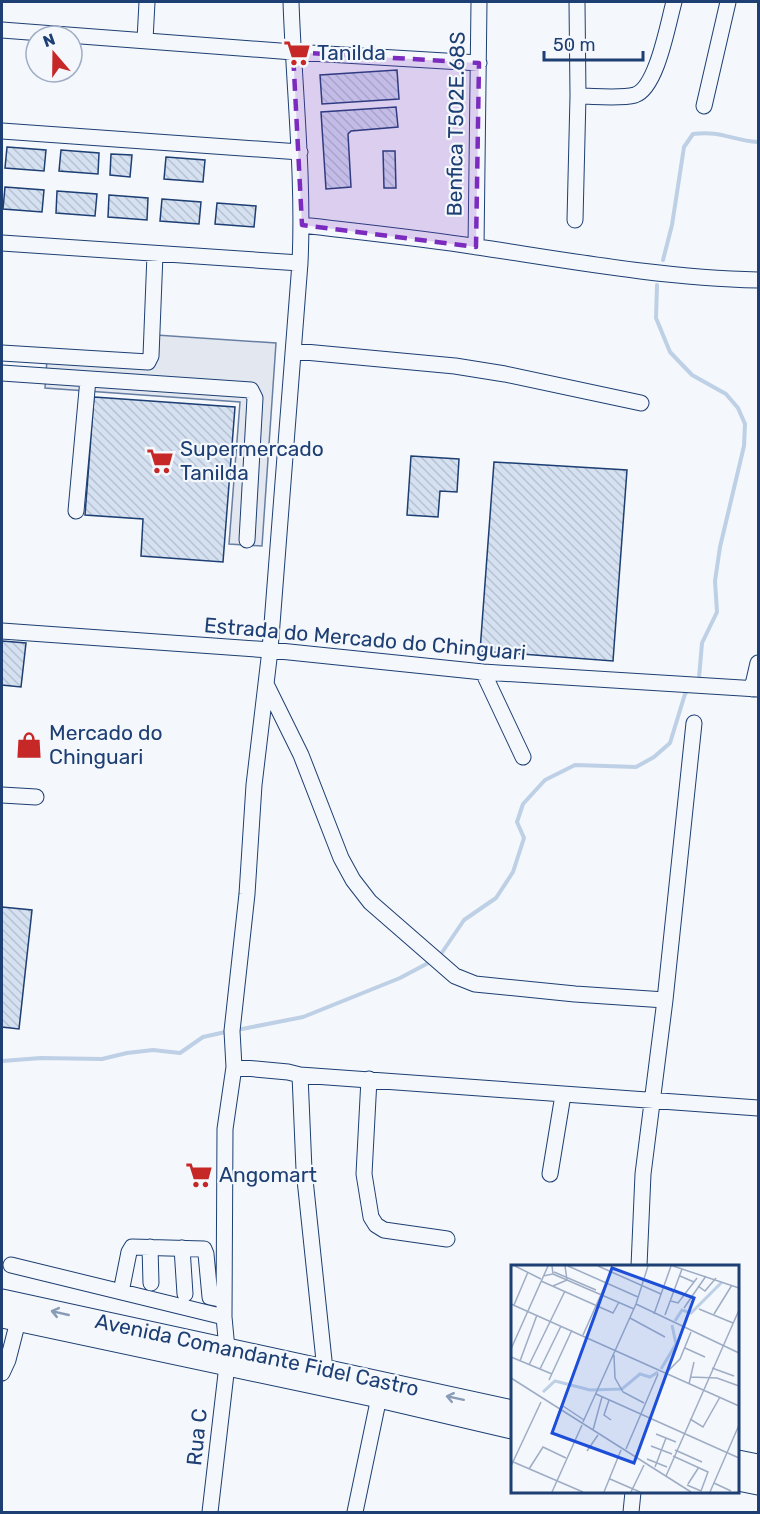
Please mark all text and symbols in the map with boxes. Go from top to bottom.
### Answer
north arrow [24,24,84,84]
scale bar [544,24,643,62]
text: N [40,29,58,51]
street label: Benfica T502E.68S [441,31,470,217]
text: 50 m [553,34,596,56]
supermarket icon: Tanilda [282,38,312,68]
place label: Tanilda [317,40,386,65]
place label: Supermercado Tanilda [180,436,324,485]
supermarket icon: Supermercado Tanilda [145,446,175,476]
street label: Estrada do Mercado do Chinguari [203,612,527,665]
place label: Mercado do Chinguari [49,720,163,769]
shop icon: Mercado do Chinguari [14,730,44,760]
supermarket icon: Angomart [184,1160,214,1190]
place label: Angomart [219,1162,317,1187]
inset map [511,1265,739,1493]
one-way arrow [50,1306,69,1318]
street label: Avenida Comandante Fidel Castro [93,1308,421,1401]
one-way arrow [446,1392,466,1403]
street label: Rua C [181,1407,212,1467]

